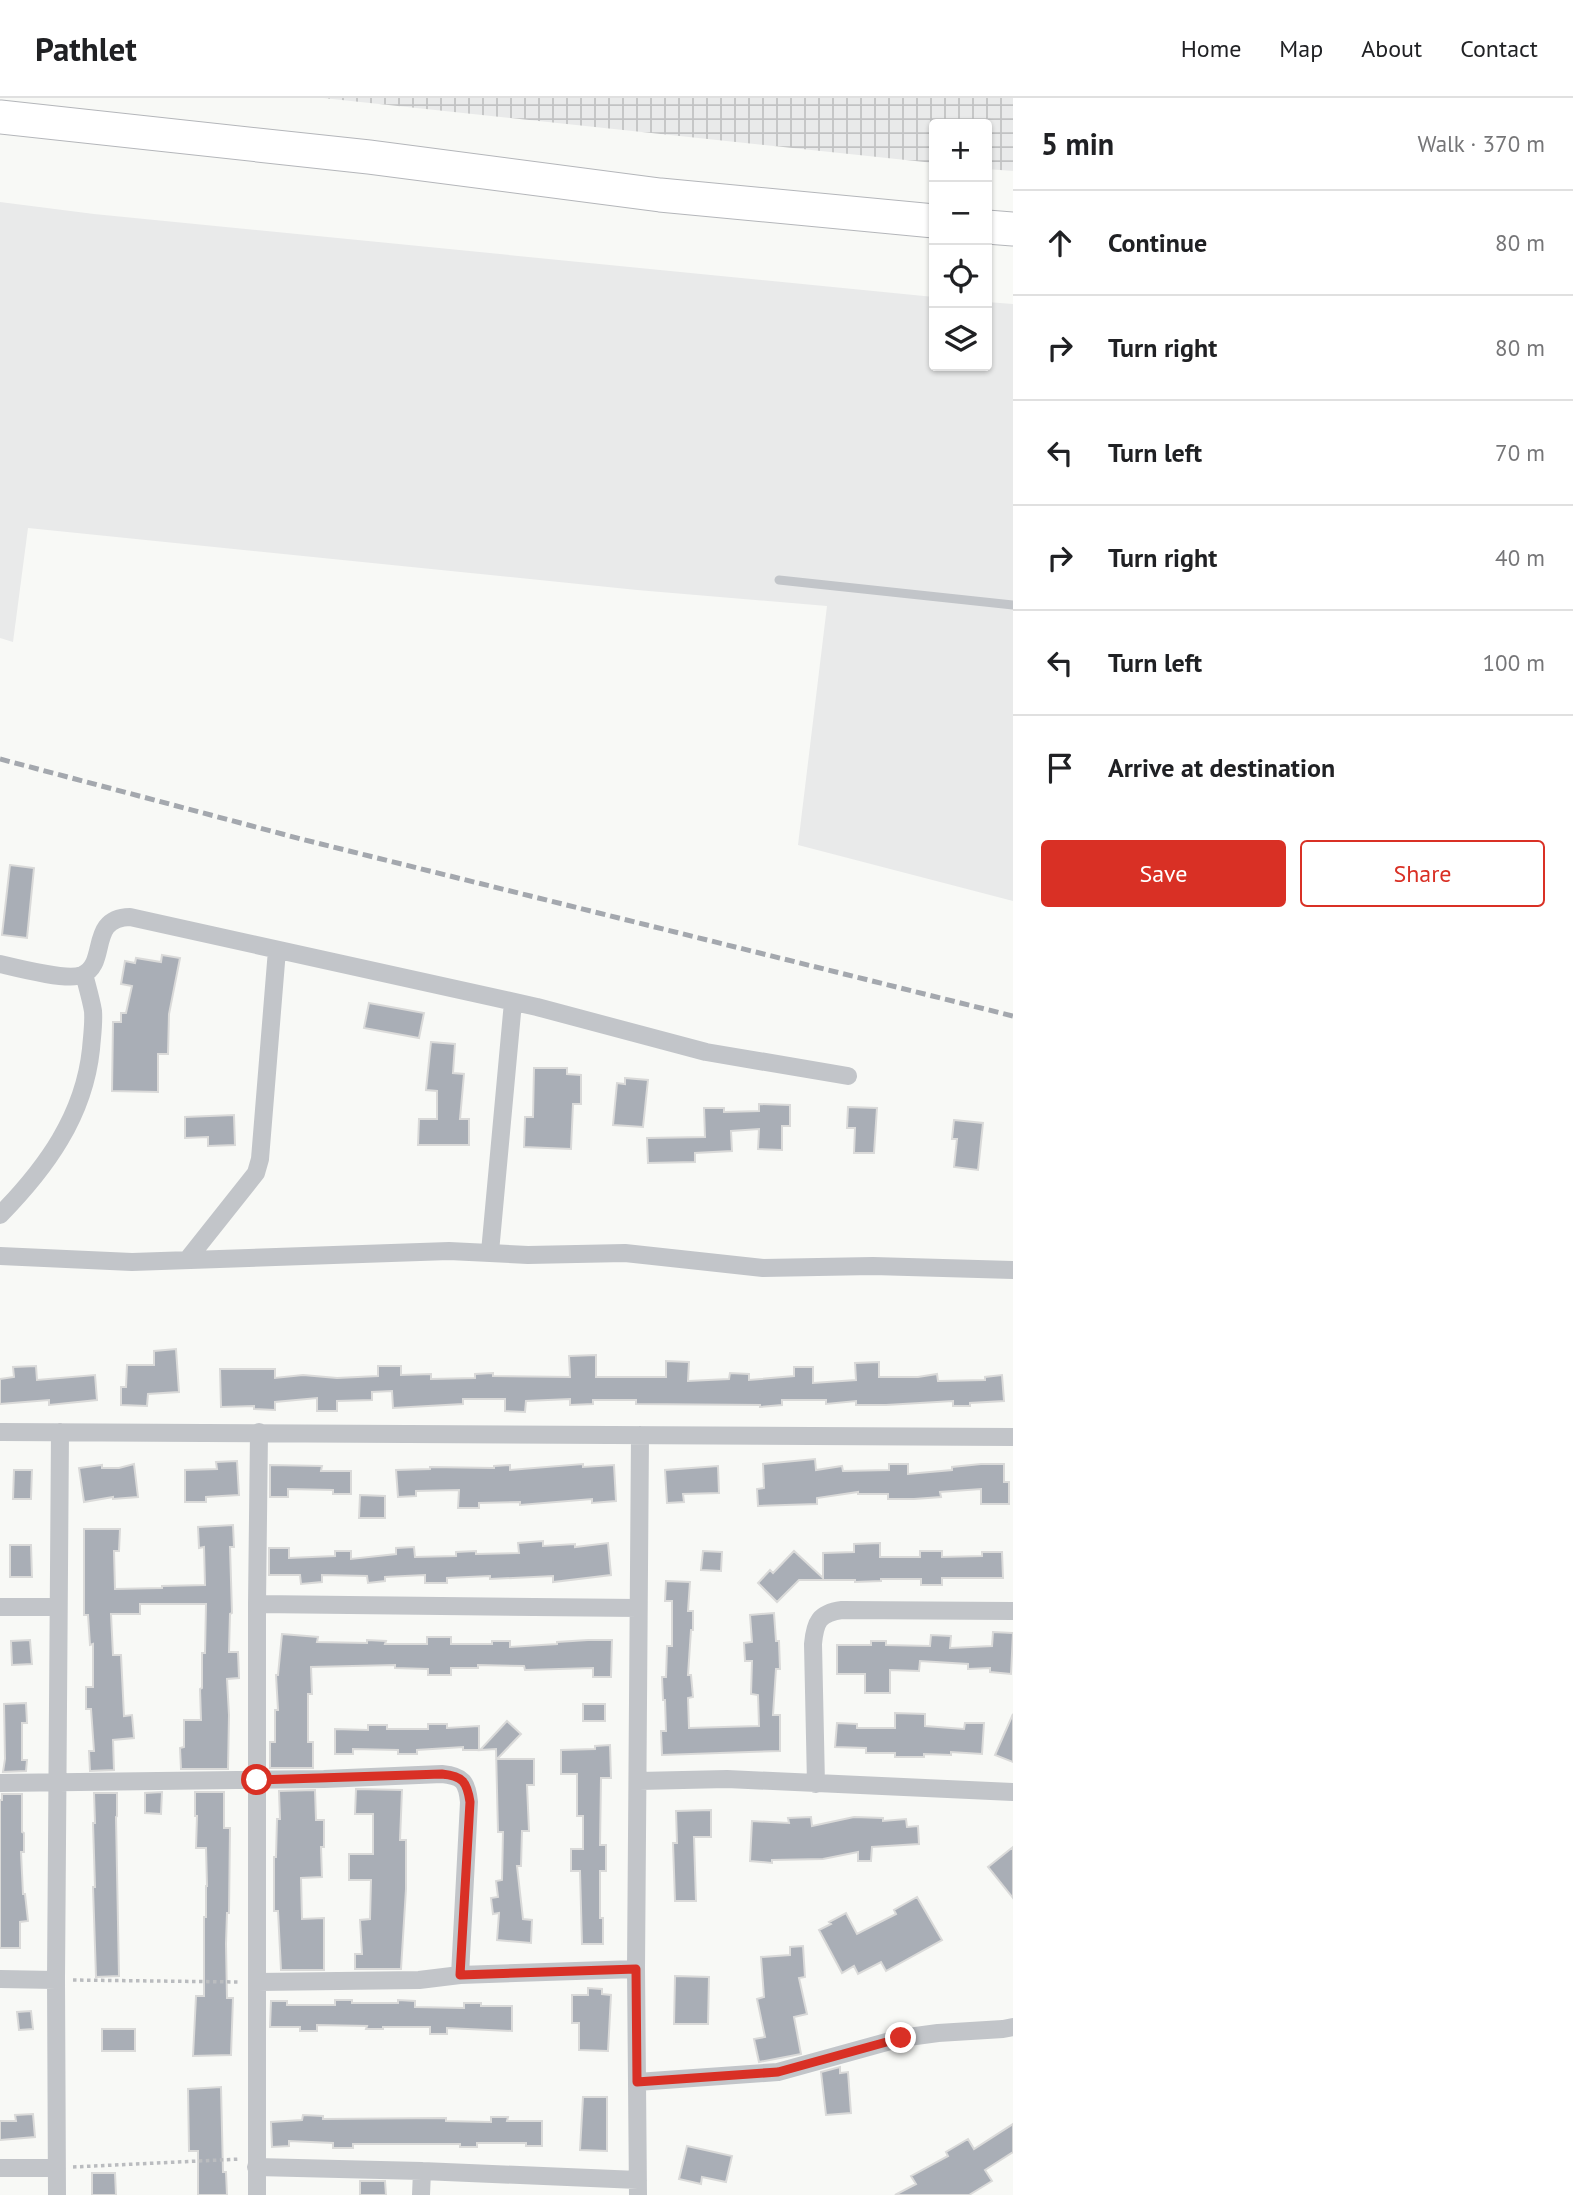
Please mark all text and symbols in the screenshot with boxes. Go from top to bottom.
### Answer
text: Pathlet [35,27,137,70]
text: Home [1181,33,1241,64]
text: Map [1279,33,1323,64]
text: About [1361,33,1422,64]
text: Contact [1460,33,1538,64]
map controls [929,119,992,371]
button: + [929,119,992,182]
text: 5 min [1041,124,1114,163]
text: Walk · 370 m [1418,129,1545,158]
button: − [929,182,992,245]
icon: ahead [1041,224,1079,262]
text: Continue [1108,226,1207,259]
text: 80 m [1495,228,1545,257]
button: locate [929,245,992,308]
button: layers [929,308,992,371]
icon: right [1041,329,1079,367]
text: Turn right [1108,331,1217,364]
text: 80 m [1495,333,1545,362]
icon: left [1041,434,1079,472]
text: Turn left [1108,436,1202,469]
text: 70 m [1495,438,1545,467]
icon: right [1041,539,1079,577]
text: Turn right [1108,541,1217,574]
text: 40 m [1495,543,1545,572]
icon: left [1041,644,1079,682]
text: Turn left [1108,646,1202,679]
text: 100 m [1483,648,1545,677]
icon: arrive [1041,749,1079,787]
text: Arrive at destination [1108,751,1335,784]
button: Save [1041,840,1286,907]
button: Share [1300,840,1545,907]
route start [241,1764,272,1795]
route end [885,2022,916,2053]

